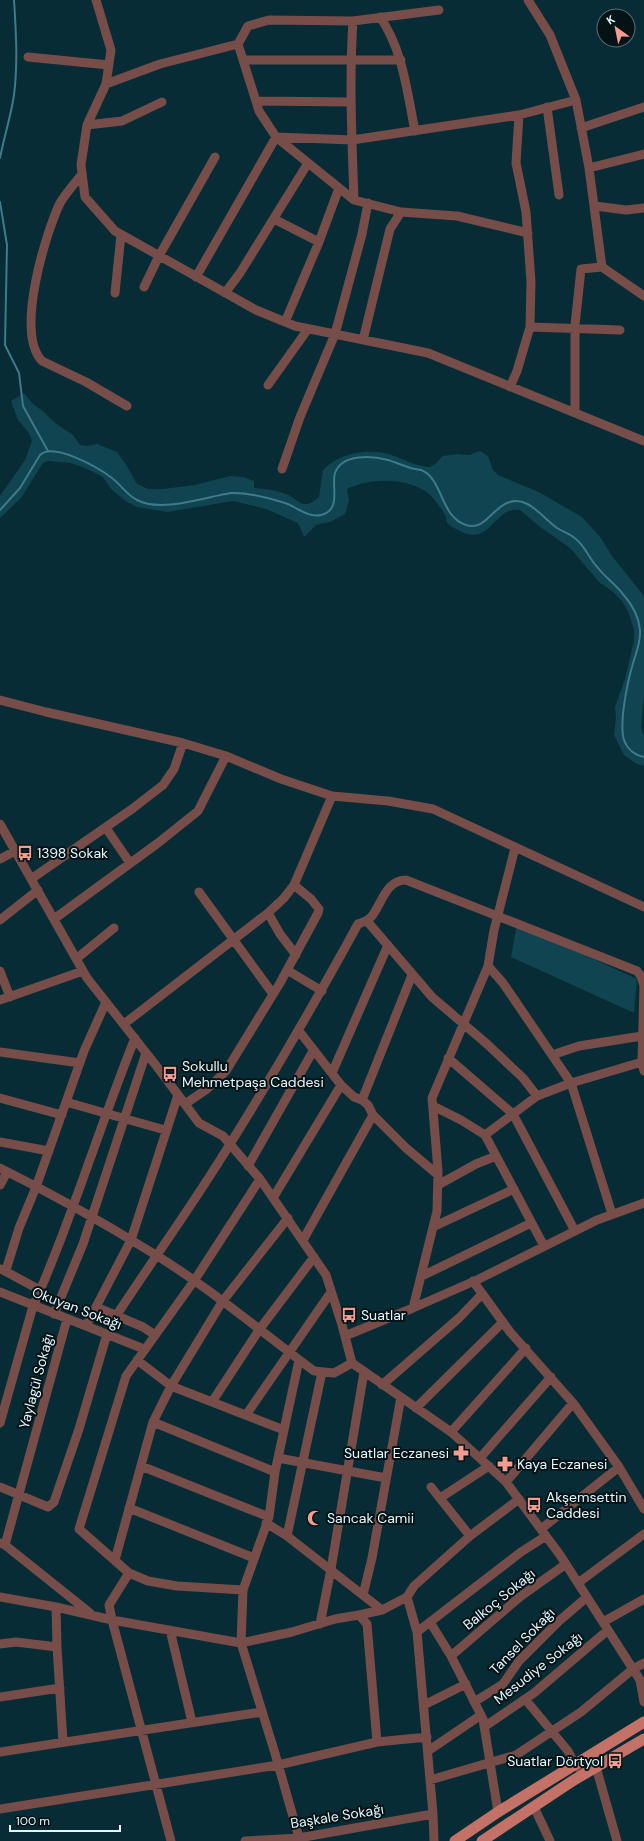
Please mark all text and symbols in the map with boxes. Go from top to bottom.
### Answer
north arrow [596,8,636,48]
text: K [604,12,617,27]
bus stop icon: 1398 Sokak [16,844,34,862]
place label: 1398 Sokak [37,844,108,862]
place label: Sokullu Mehmetpaşa Caddesi [182,1057,324,1091]
bus stop icon: Sokullu Mehmetpaşa Caddesi [161,1065,179,1083]
street label: Okuyan Sokağı [30,1283,124,1333]
bus stop icon: Suatlar [340,1306,358,1324]
place label: Suatlar [361,1306,406,1324]
street label: Yaylagül Sokağı [15,1331,57,1431]
place label: Suatlar Eczanesi [344,1444,449,1462]
pharmacy icon: Suatlar Eczanesi [452,1444,470,1462]
pharmacy icon: Kaya Eczanesi [496,1455,514,1473]
place label: Kaya Eczanesi [517,1455,607,1473]
place label: Akşemsettin Caddesi [546,1488,627,1522]
bus stop icon: Akşemsettin Caddesi [525,1496,543,1514]
mosque icon: Sancak Camii [306,1509,324,1527]
place label: Sancak Camii [327,1509,414,1527]
street label: Balkoç Sokağı [459,1564,539,1634]
street label: Tansel Sokağı [486,1604,558,1678]
street label: Mesudiye Sokağı [490,1628,586,1708]
place label: Suatlar Dörtyol [507,1752,603,1770]
bus stop icon: Suatlar Dörtyol [606,1752,624,1770]
street label: Başkale Sokağı [289,1800,385,1832]
scale bar [10,1807,120,1833]
text: 100 m [16,1813,50,1829]

